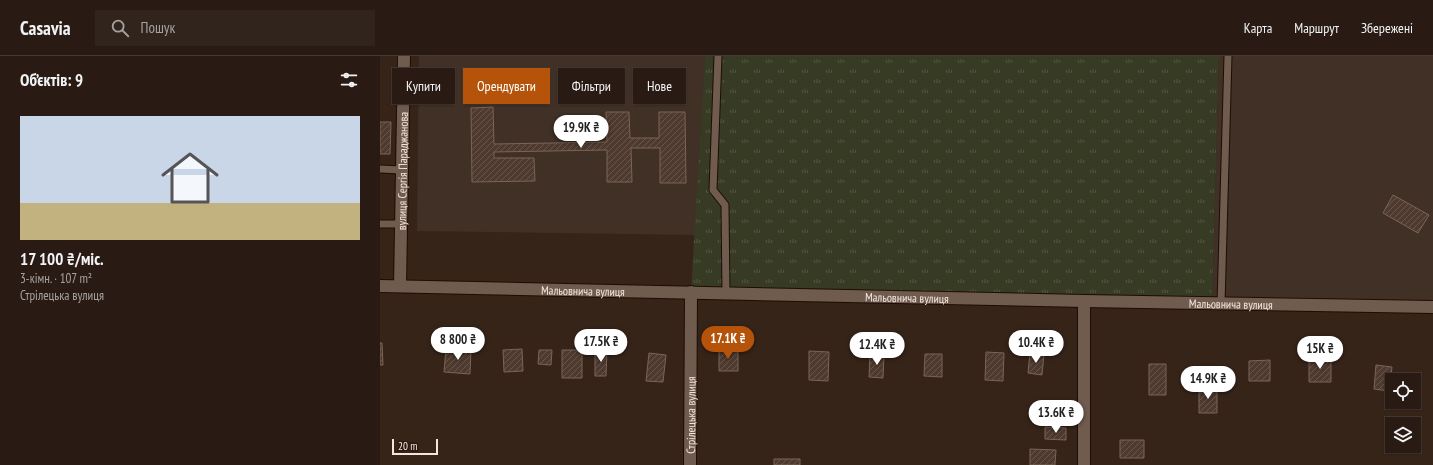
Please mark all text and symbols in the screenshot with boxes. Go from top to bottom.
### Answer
search box [95,10,375,46]
text: Casavia [20,16,71,40]
icon: search [109,17,131,39]
text: Пошук [141,18,175,37]
text: Карта [1244,19,1272,37]
text: Маршрут [1294,19,1339,37]
text: Збережені [1361,19,1413,37]
chip: Купити [392,68,455,104]
chip: Орендувати [463,68,550,104]
chip: Фільтри [558,68,625,104]
chip: Нове [633,68,686,104]
text: Об’єктів: 9 [20,69,83,91]
icon: filters [338,69,360,91]
street label: вулиця Сергія Параджанова [393,111,411,230]
pin: 19.9K ₴ [544,115,618,149]
text: 19.9K ₴ [563,119,599,136]
icon: home [154,142,226,214]
text: 17 100 ₴/міс. [20,248,104,270]
text: 3-кімн. · 107 m² [20,270,92,287]
street label: Мальовнича вулиця [541,282,625,299]
text: Стрілецька вулиця [20,287,104,304]
street label: Мальовнича вулиця [865,289,949,306]
street label: Мальовнича вулиця [1189,295,1273,312]
pin: 17.1K ₴ [691,326,765,360]
pin: 8 800 ₴ [421,327,495,361]
pin: 17.5K ₴ [564,329,638,363]
text: 17.1K ₴ [710,330,746,347]
pin: 10.4K ₴ [999,330,1073,364]
text: 8 800 ₴ [440,331,476,348]
pin: 12.4K ₴ [840,332,914,366]
text: 17.5K ₴ [583,333,619,350]
text: 10.4K ₴ [1018,334,1054,351]
text: 12.4K ₴ [859,336,895,353]
pin: 15K ₴ [1292,336,1348,370]
text: 15K ₴ [1306,340,1334,357]
pin: 14.9K ₴ [1171,366,1245,400]
text: 14.9K ₴ [1190,370,1226,387]
map controls [1385,373,1421,453]
button: locate [1385,373,1421,409]
street label: Стрілецька вулиця [683,376,698,454]
pin: 13.6K ₴ [1019,400,1093,434]
text: 13.6K ₴ [1038,404,1074,421]
button: layers [1385,417,1421,453]
scale bar [392,437,438,456]
text: 20 m [398,439,417,453]

